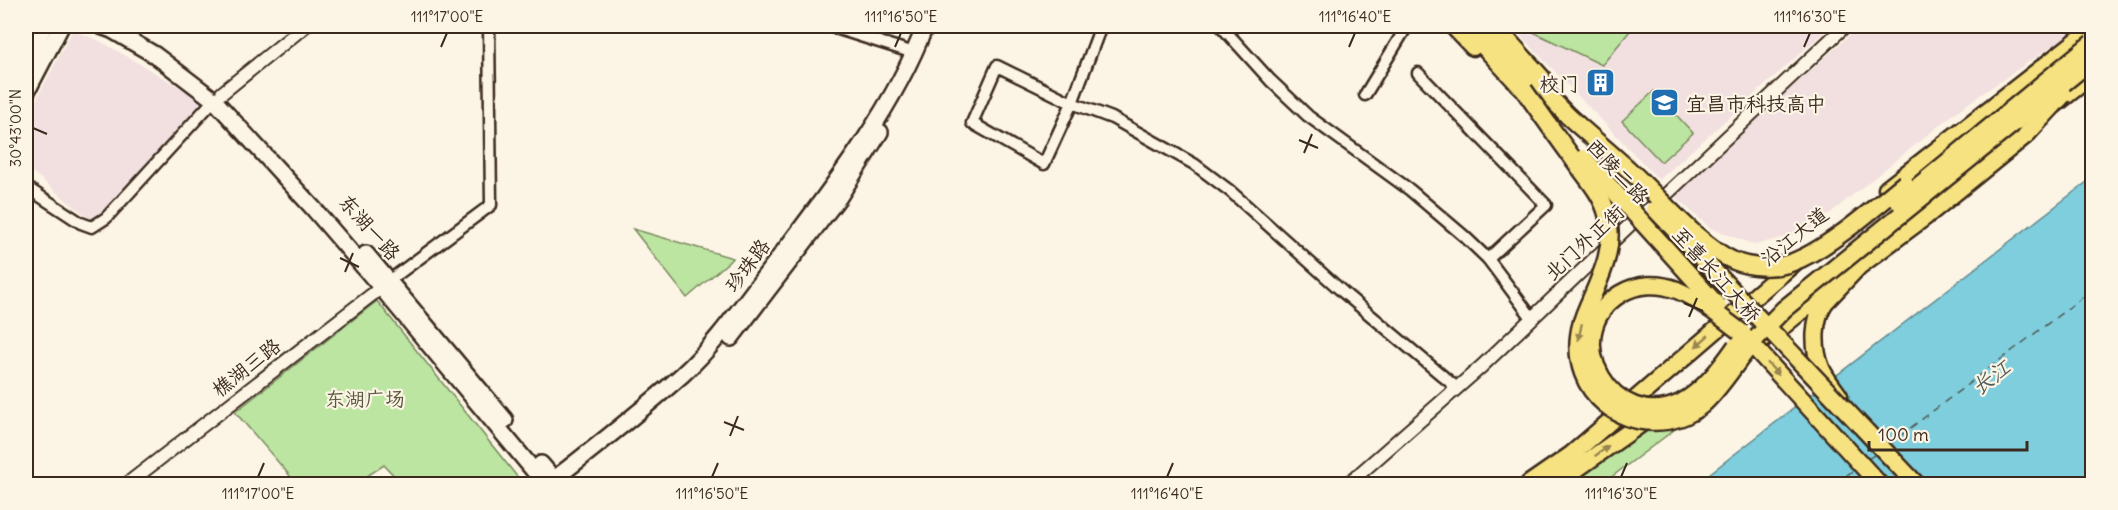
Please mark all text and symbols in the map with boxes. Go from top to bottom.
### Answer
text: 111°17'00"E [411,7,484,26]
text: 111°16'50"E [865,7,938,26]
text: 111°16'40"E [1319,7,1391,26]
text: 111°16'30"E [1774,7,1847,26]
building icon: 校门 [1584,67,1616,99]
place label: 校门 [1539,71,1579,96]
school or university icon: 宜昌市科技高中 [1649,87,1681,119]
text: 30°43'00"N [6,89,25,167]
place label: 宜昌市科技高中 [1686,91,1826,116]
street label: 西陵二路 [1582,133,1655,210]
street label: 东湖一路 [334,189,407,266]
street label: 北门外正街 [1539,199,1629,285]
street label: 沿江大道 [1755,201,1833,271]
street label: 至喜长江大桥 [1668,221,1766,327]
street label: 珍珠路 [719,233,776,296]
one-way arrow [1575,323,1584,342]
street label: 樵湖三路 [207,332,286,401]
one-way arrow [1694,334,1710,347]
water label: 长江 [1966,353,2017,400]
one-way arrow [1766,361,1780,376]
park label: 东湖广场 [325,386,405,411]
scale bar [1869,414,2026,452]
text: 100 m [1878,423,1929,446]
one-way arrow [1594,445,1610,457]
text: 111°17'00"E [222,484,295,503]
text: 111°16'50"E [676,484,749,503]
text: 111°16'40"E [1131,484,1203,503]
text: 111°16'30"E [1585,484,1658,503]

